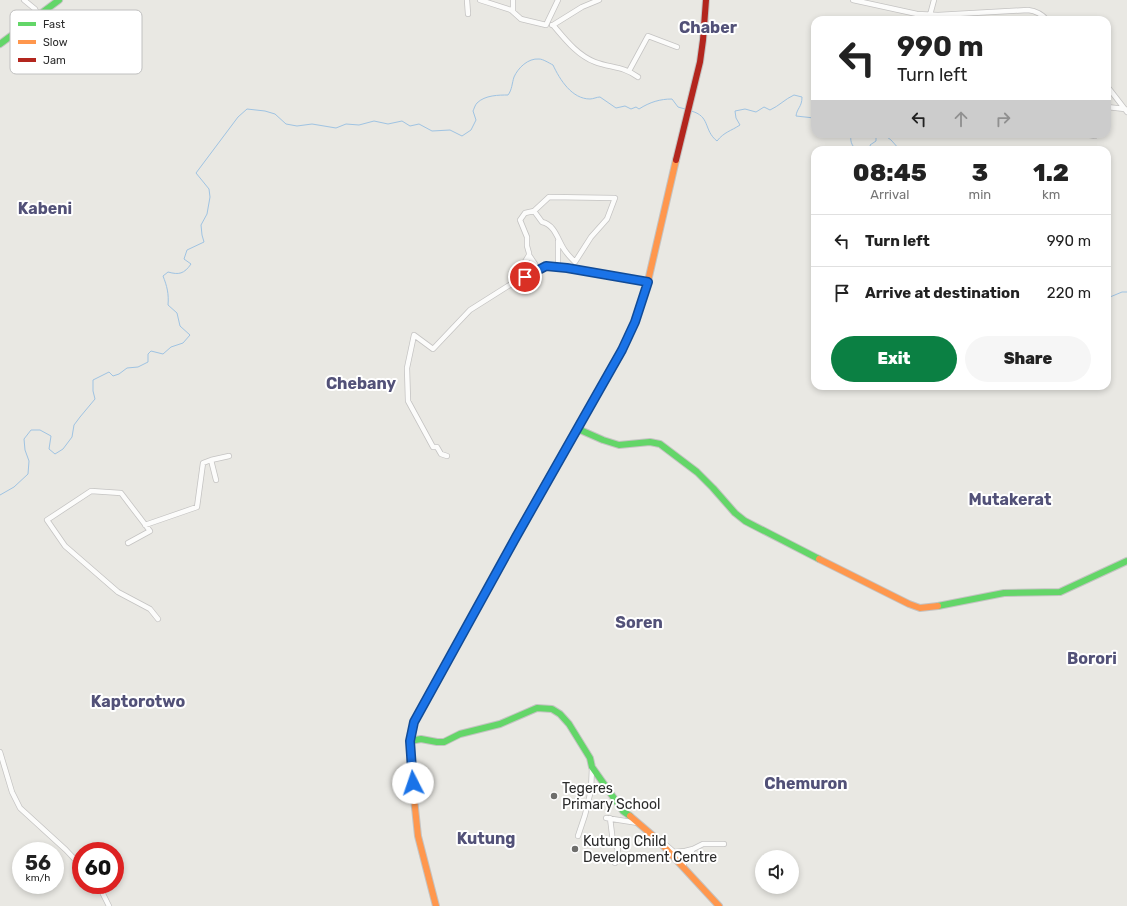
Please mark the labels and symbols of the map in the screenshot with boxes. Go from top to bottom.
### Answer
legend [10,10,142,74]
text: Fast [43,18,66,31]
district label: Chaber [679,18,738,37]
text: Slow [43,36,68,49]
text: Jam [43,54,66,67]
district label: Kabeni [18,199,72,218]
pin [508,260,542,294]
district label: Chebany [326,374,397,393]
district label: Mutakerat [969,490,1052,509]
district label: Soren [615,613,663,632]
district label: Borori [1067,649,1117,668]
district label: Kaptorotwo [91,692,186,711]
position arrow [392,762,434,804]
district label: Chemuron [764,774,848,793]
place label: Tegeres Primary School [562,780,660,813]
marker: Tegeres Primary School [549,791,559,801]
district label: Kutung [457,829,515,848]
place label: Kutung Child Development Centre [583,833,717,866]
speed limit sign: 60 [72,842,124,894]
marker: Kutung Child Development Centre [570,844,580,854]

